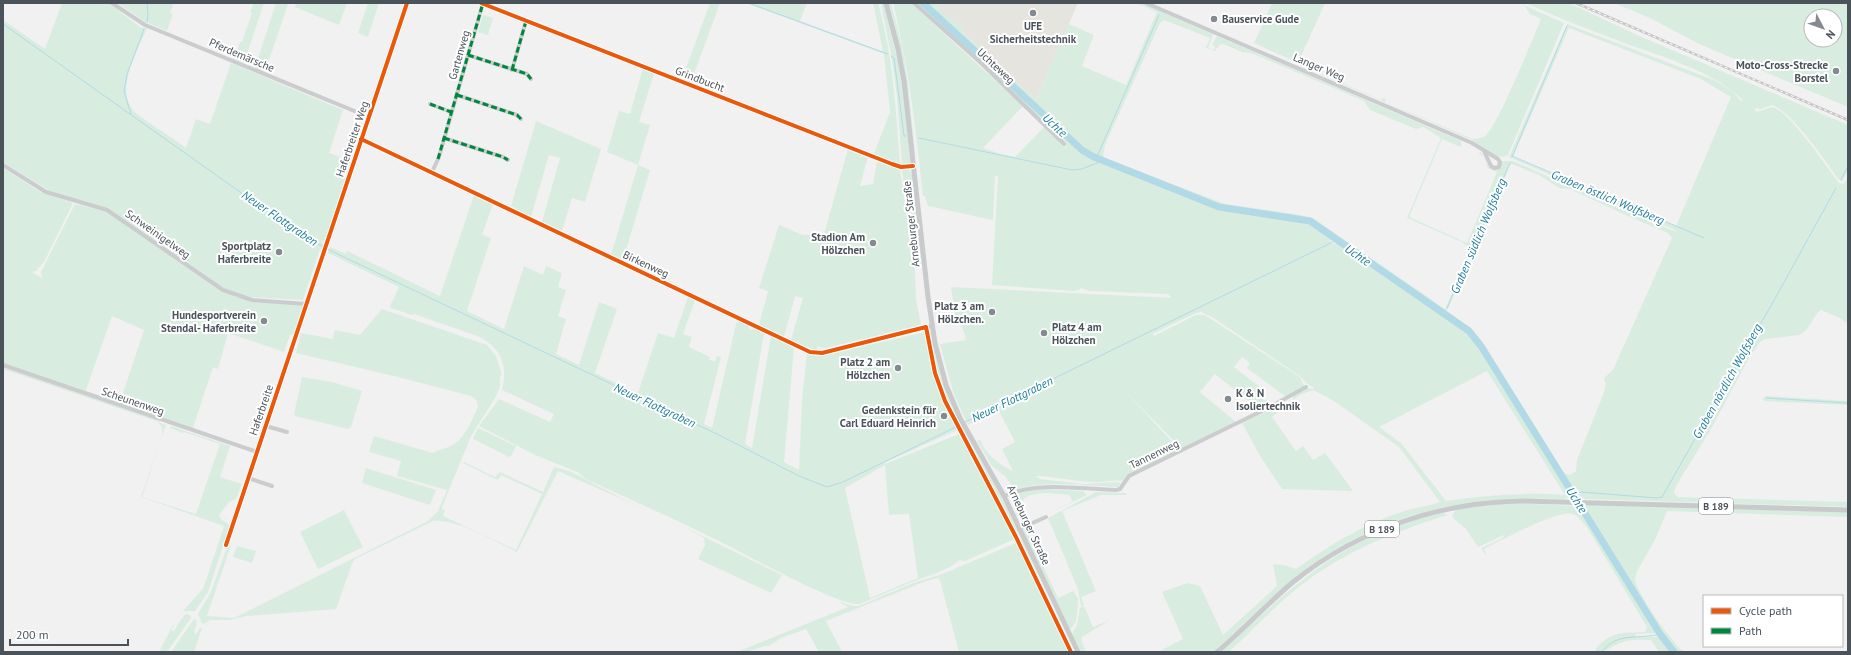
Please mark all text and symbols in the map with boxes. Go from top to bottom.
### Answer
marker: UFE Sicherheitstechnik [1028,8,1038,18]
north arrow [1803,8,1843,48]
place label: Bauservice Gude [1222,12,1300,26]
marker: Bauservice Gude [1209,14,1219,24]
place label: UFE Sicherheitstechnik [990,19,1077,46]
text: N [1823,27,1838,42]
street label: Gartenweg [445,29,473,81]
street label: Pferdemärsche [207,35,277,75]
street label: Uchteweg [974,45,1018,87]
street label: Langer Weg [1291,50,1347,84]
place label: Moto-Cross-Strecke Borstel [1736,58,1829,85]
street label: Grindbucht [673,63,727,95]
marker: Moto-Cross-Strecke Borstel [1831,66,1841,76]
street label: Haferbreiter Weg [332,99,372,179]
water label: Uchte [1040,110,1071,140]
water label: Graben östlich Wolfsberg [1549,166,1667,228]
water label: Graben südlich Wolfsberg [1447,176,1509,296]
street label: Arneburger Straße [899,180,922,268]
water label: Neuer Flottgraben [239,187,321,249]
street label: Schweinigelweg [123,206,193,262]
place label: Stadion Am Hölzchen [811,230,865,257]
marker: Stadion Am Hölzchen [868,238,878,248]
place label: Sportplatz Haferbreite [218,239,271,266]
water label: Uchte [1342,241,1374,269]
marker: Sportplatz Haferbreite [274,247,284,257]
street label: Birkenweg [621,247,671,281]
place label: Platz 3 am Hölzchen. [934,299,984,326]
marker: Platz 3 am Hölzchen. [987,307,997,317]
place label: Hundesportverein Stendal- Haferbreite [161,308,256,335]
marker: Hundesportverein Stendal- Haferbreite [259,316,269,326]
place label: Platz 4 am Hölzchen [1052,320,1102,347]
water label: Graben nördlich Wolfsberg [1689,321,1765,441]
marker: Platz 4 am Hölzchen [1039,328,1049,338]
place label: Platz 2 am Hölzchen [840,355,890,382]
marker: Platz 2 am Hölzchen [893,363,903,373]
water label: Neuer Flottgraben [969,373,1055,425]
water label: Neuer Flottgraben [612,379,698,431]
street label: Haferbreite [246,382,276,437]
street label: Scheunenweg [100,384,166,418]
place label: K & N Isoliertechnik [1236,386,1301,413]
marker: K & N Isoliertechnik [1223,394,1233,404]
place label: Gedenkstein für Carl Eduard Heinrich [840,403,936,430]
marker: Gedenkstein für Carl Eduard Heinrich [939,411,949,421]
street label: Tannenweg [1127,436,1181,472]
street label: Arneburger Straße [1004,483,1054,567]
water label: Uchte [1563,484,1591,516]
road number: B 189 [1699,498,1733,514]
road number: B 189 [1365,521,1399,537]
legend [1703,595,1843,647]
text: Cycle path [1739,603,1792,618]
scale bar [10,621,128,647]
text: Path [1739,623,1762,638]
text: 200 m [16,627,49,642]

